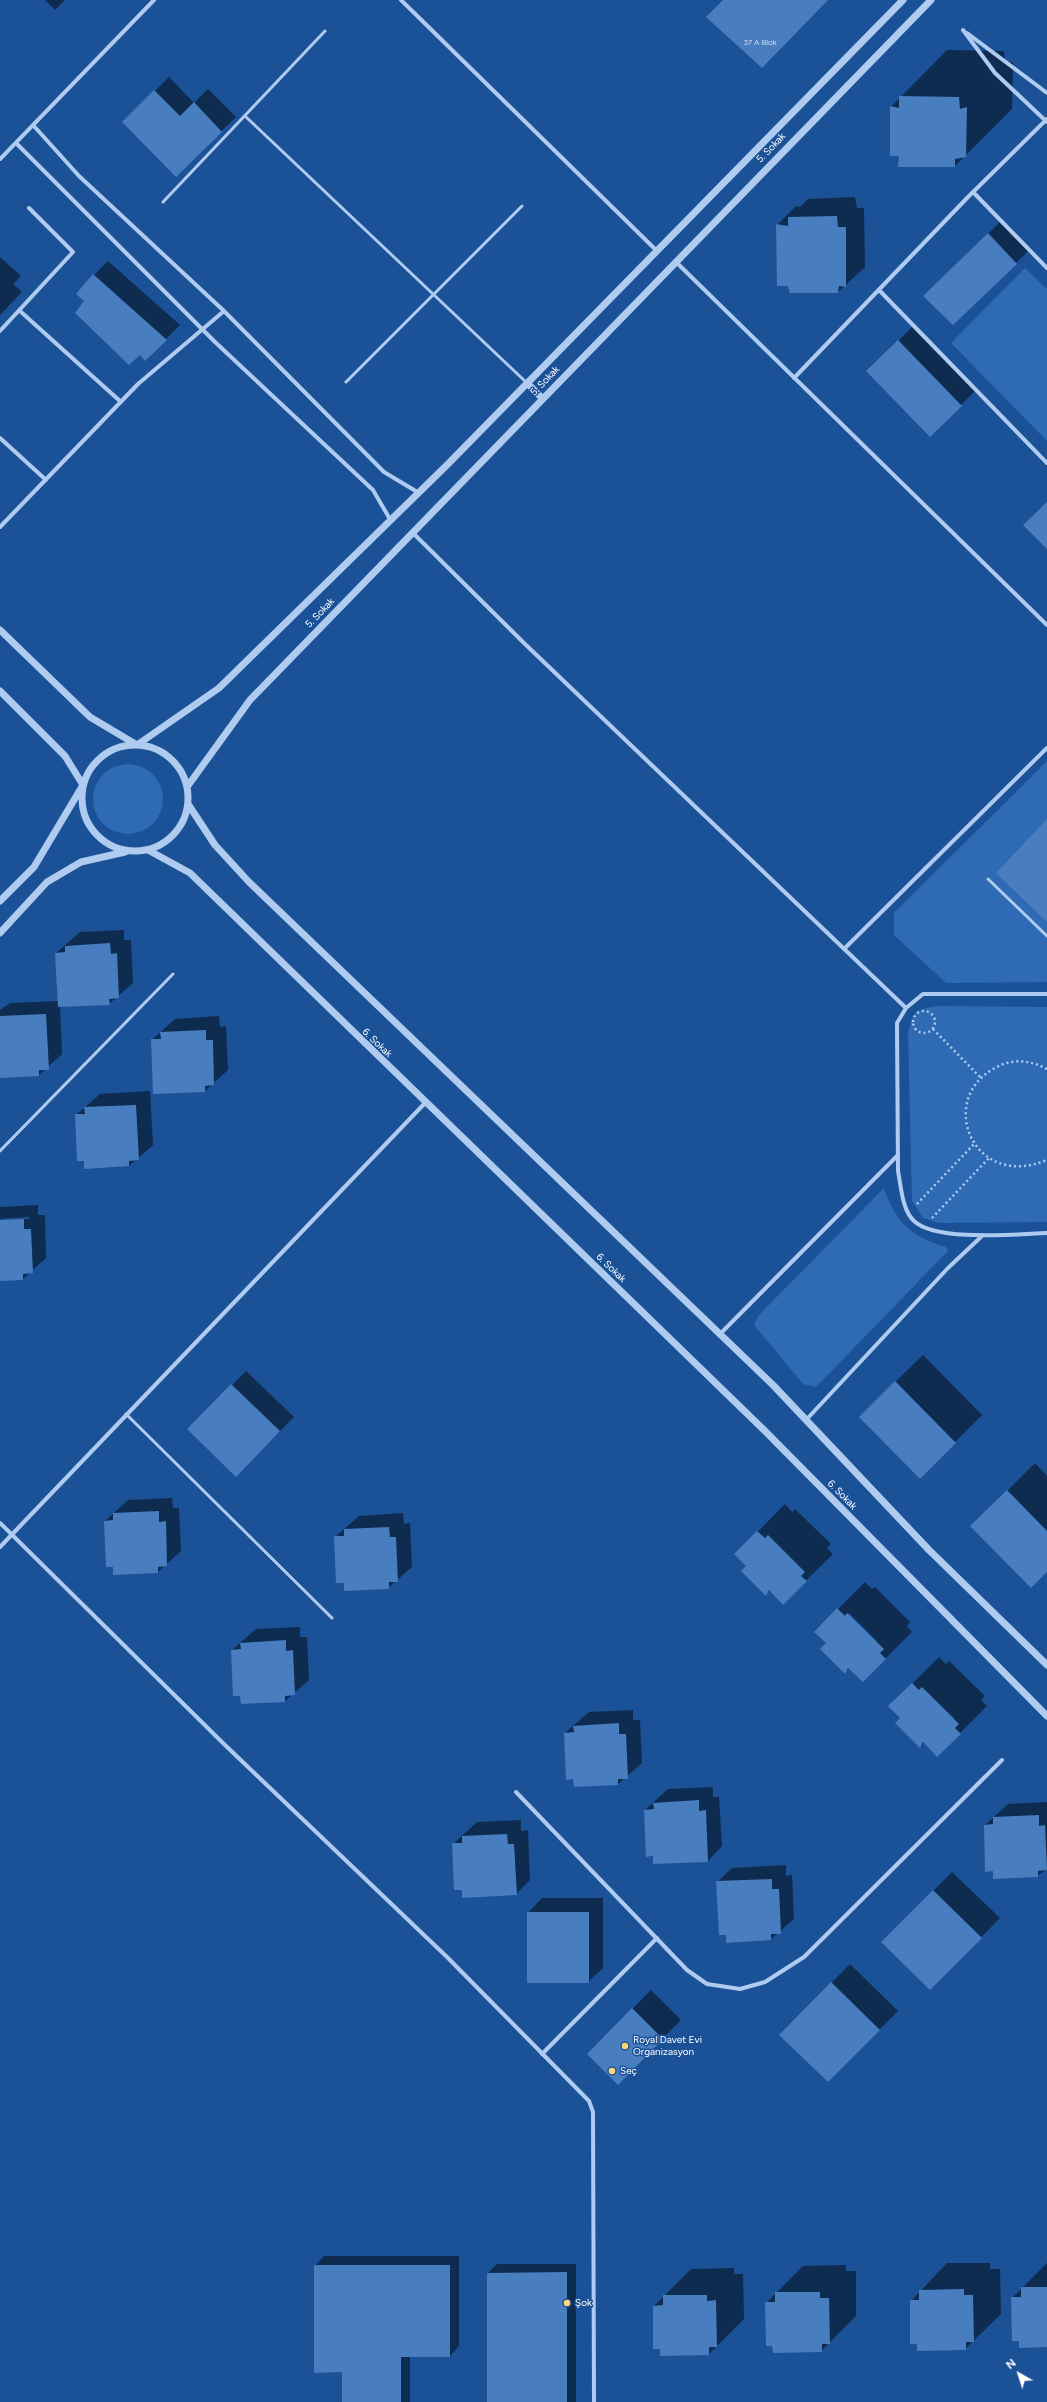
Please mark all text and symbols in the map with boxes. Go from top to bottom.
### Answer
house number: 37 A Blok [743,38,777,48]
street label: 5. Sokak [754,131,788,165]
street label: 5. Sokak [528,364,562,398]
street label: 5. Sokak [303,596,337,630]
street label: 6. Sokak [360,1026,394,1060]
street label: 6. Sokak [594,1251,628,1285]
street label: 6. Sokak [825,1478,859,1512]
place label: Royal Davet Evi Organizasyon [633,2034,702,2058]
marker: Royal Davet Evi Organizasyon [620,2041,630,2051]
place label: Seç [620,2065,637,2077]
marker: Seç [607,2066,617,2076]
place label: Şok [575,2297,592,2309]
marker: Şok [562,2298,572,2308]
north arrow [999,2354,1039,2394]
text: N [1004,2357,1019,2372]

